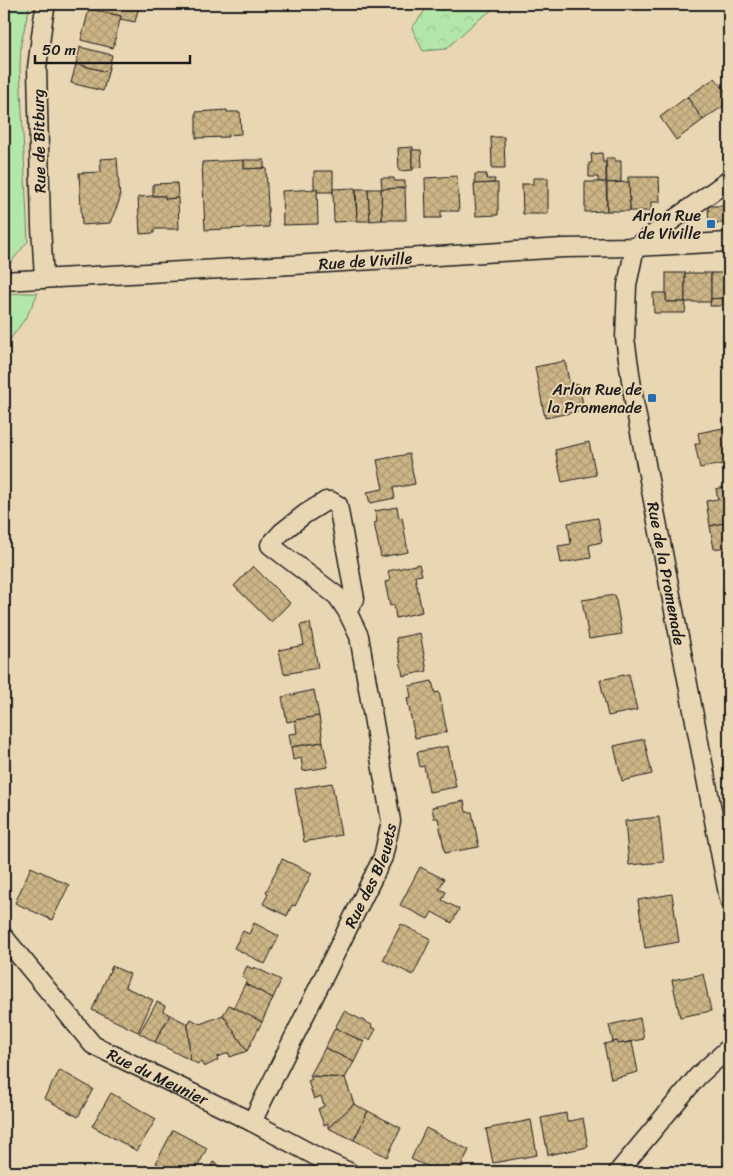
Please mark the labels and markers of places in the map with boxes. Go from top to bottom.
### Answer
place label: Arlon Rue de Viville [631,201,701,248]
marker: Arlon Rue de Viville [705,218,717,230]
place label: Arlon Rue de la Promenade [548,375,642,422]
marker: Arlon Rue de la Promenade [646,392,658,404]

